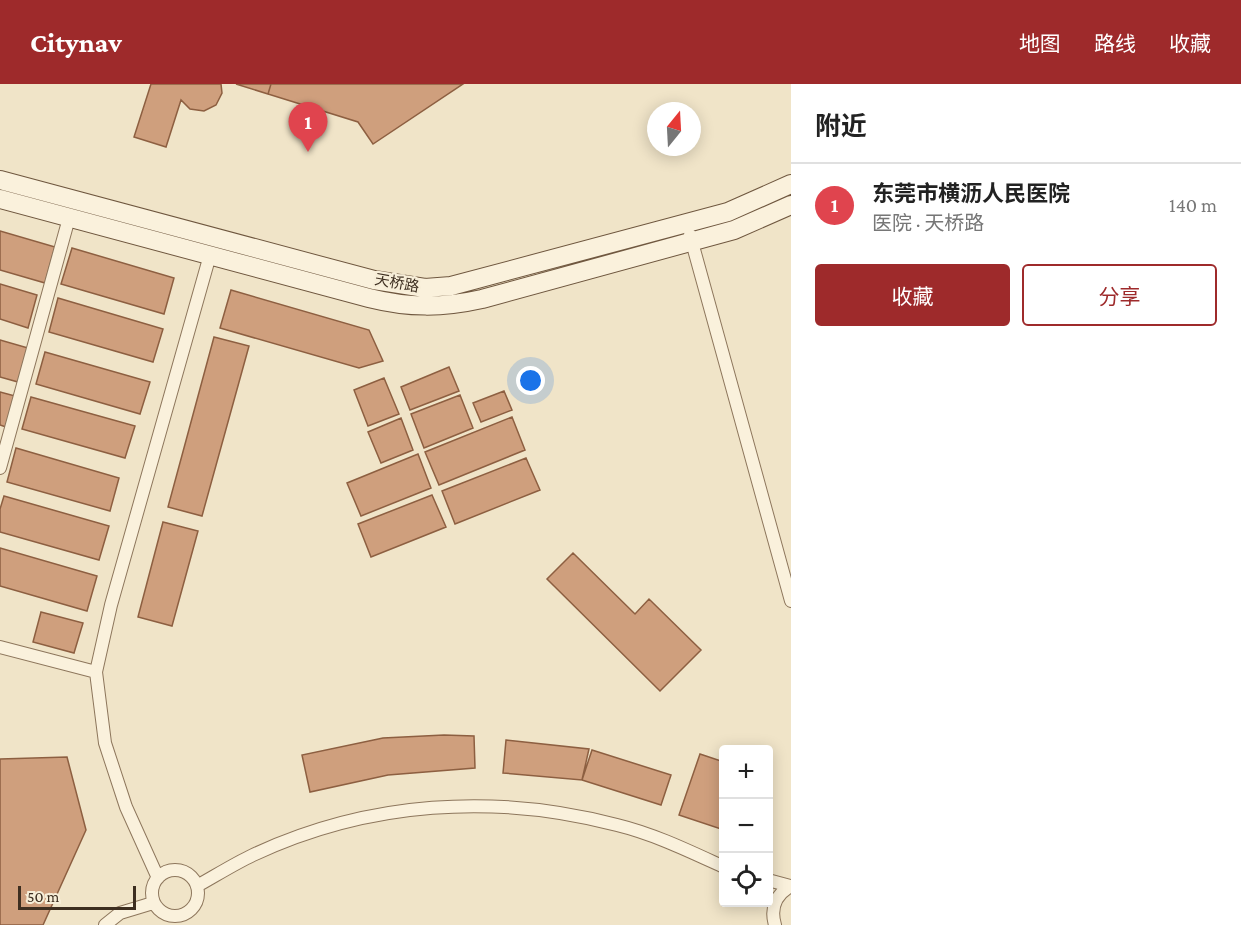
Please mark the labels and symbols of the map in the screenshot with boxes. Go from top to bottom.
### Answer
north arrow [647,102,701,156]
pin: 1 [288,103,328,152]
street label: 天桥路 [373,271,421,295]
your location [516,366,545,395]
scale bar [18,883,136,910]

